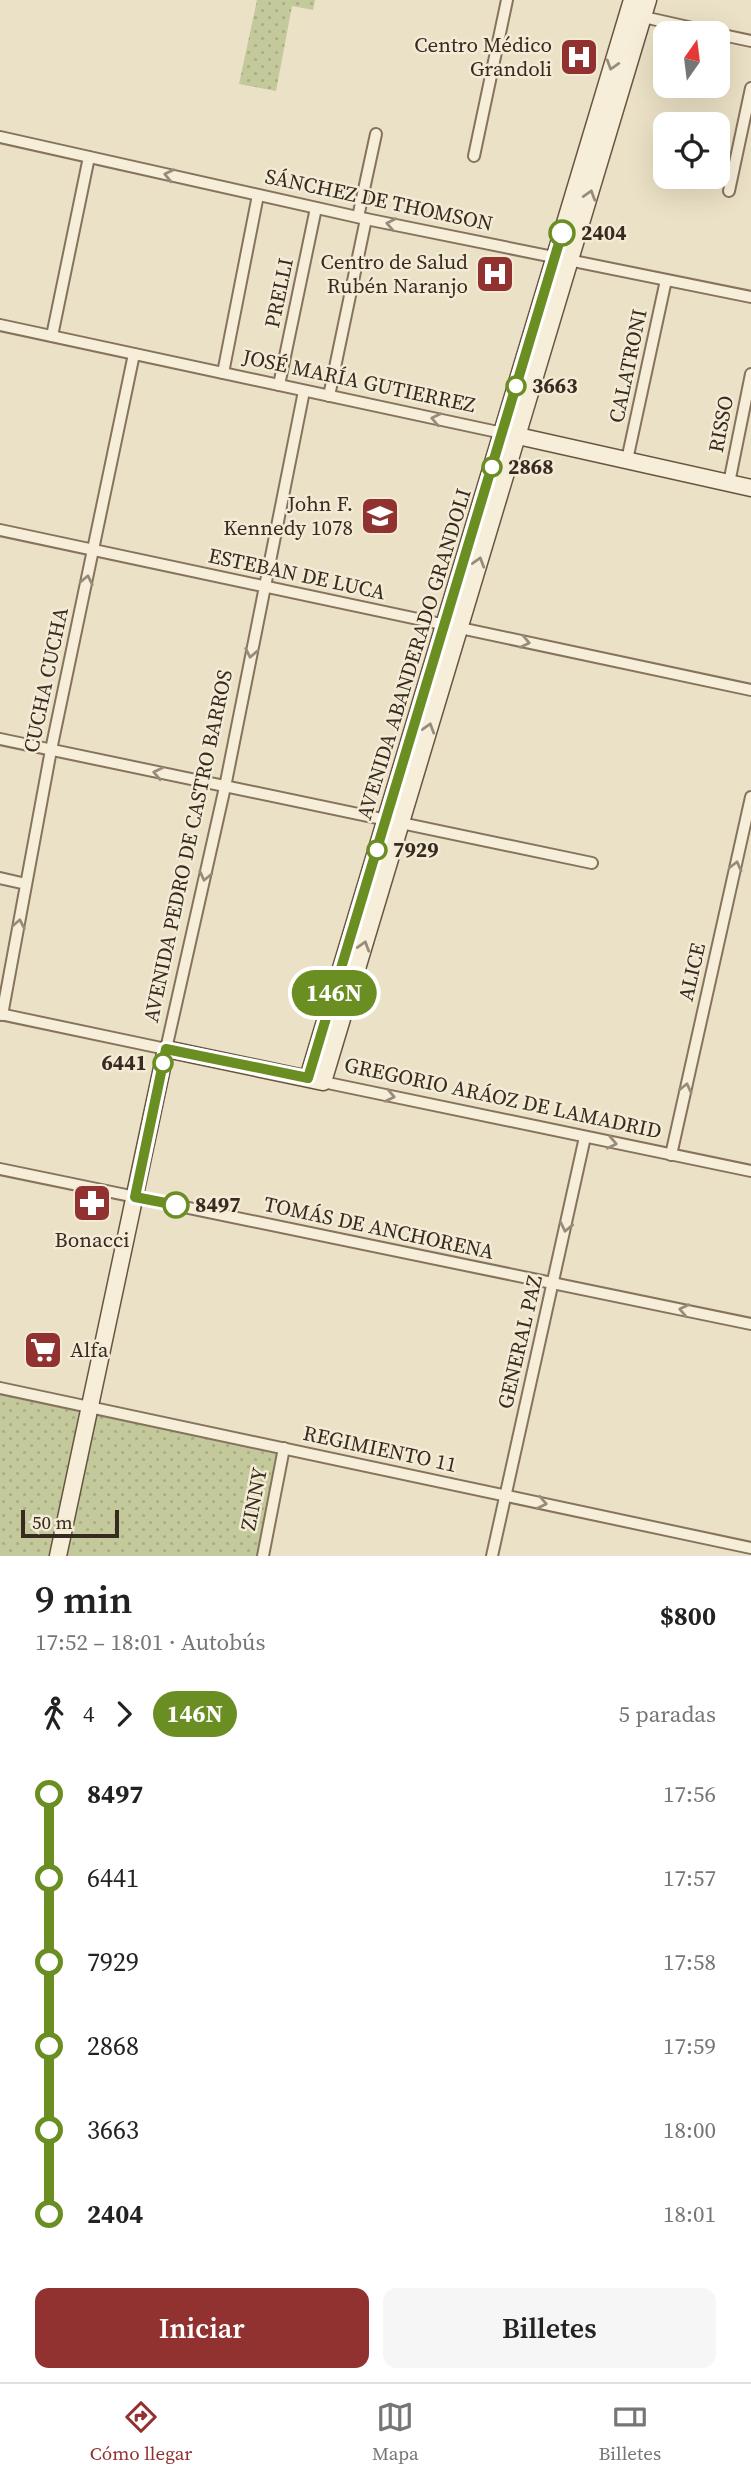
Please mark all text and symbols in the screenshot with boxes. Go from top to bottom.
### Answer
north arrow [653,21,730,98]
map controls [653,21,730,189]
place label: Centro Médico Grandoli [414,30,552,83]
hospital icon: Centro Médico Grandoli [558,36,600,78]
one-way arrow [606,59,621,71]
button: locate [653,112,730,189]
street label: SÁNCHEZ DE THOMSON [263,161,496,238]
one-way arrow [163,168,175,183]
one-way arrow [581,189,596,201]
one-way arrow [386,217,398,232]
place label: 2404 [581,218,627,247]
marker: 2404 [549,220,575,246]
place label: Centro de Salud Rubén Naranjo [321,247,468,300]
hospital icon: Centro de Salud Rubén Naranjo [474,253,516,295]
street label: PRELLI [257,255,300,330]
street label: CALATRONI [601,306,654,425]
street label: JOSÉ MARÍA GUTIERREZ [239,341,479,419]
place label: 3663 [532,371,578,400]
marker: 3663 [506,376,526,396]
street label: RISSO [701,393,740,455]
one-way arrow [430,413,442,427]
place label: 2868 [508,452,554,481]
marker: 2868 [482,457,502,477]
street label: AVENIDA ABANDERADO GRANDOLI [349,485,478,823]
place label: John F. Kennedy 1078 [223,489,353,542]
school or university icon: John F. Kennedy 1078 [359,495,401,537]
street label: ESTEBAN DE LUCA [206,541,388,606]
one-way arrow [470,557,485,569]
one-way arrow [78,574,93,586]
street label: CUCHA CUCHA [16,605,75,755]
one-way arrow [519,633,531,648]
one-way arrow [244,647,259,659]
street label: AVENIDA PEDRO DE CASTRO BARROS [136,667,239,1025]
one-way arrow [420,722,435,734]
one-way arrow [152,766,164,781]
place label: 7929 [393,835,439,864]
marker: 7929 [367,840,387,860]
one-way arrow [727,860,742,872]
one-way arrow [199,870,213,882]
one-way arrow [10,918,25,930]
one-way arrow [355,940,370,952]
street label: ALICE [671,940,712,1004]
line badge: 146N [285,970,383,1016]
text: 146N [306,976,362,1009]
place label: 6441 [101,1048,147,1077]
street label: GREGORIO ARÁOZ DE LAMADRID [342,1050,664,1145]
marker: 6441 [153,1053,173,1073]
one-way arrow [678,1082,692,1094]
one-way arrow [384,1087,396,1102]
one-way arrow [606,1134,618,1149]
pharmacy icon: Bonacci [71,1182,113,1224]
street label: TOMÁS DE ANCHORENA [261,1189,497,1266]
place label: 8497 [195,1190,241,1219]
marker: 8497 [163,1192,189,1218]
one-way arrow [559,1221,574,1233]
place label: Bonacci [55,1225,129,1254]
street label: GENERAL PAZ [490,1272,549,1412]
one-way arrow [678,1303,690,1318]
supermarket icon: Alfa [22,1329,64,1371]
place label: Alfa [70,1335,109,1364]
street label: REGIMIENTO 11 [301,1418,460,1479]
street label: ZINNY [233,1464,274,1533]
one-way arrow [536,1495,548,1510]
scale bar [21,1507,119,1539]
text: 50 m [32,1509,73,1535]
text: 9 min [35,1574,133,1626]
text: $800 [660,1598,716,1634]
text: 17:52 – 18:01 · Autobús [35,1626,265,1658]
icon: walk [35,1695,73,1733]
icon: forward [105,1695,143,1733]
text: 146N [167,1697,223,1730]
text: 4 [83,1698,95,1730]
text: 5 paradas [618,1698,716,1730]
text: 8497 [87,1776,143,1812]
text: 17:56 [663,1778,716,1810]
text: 6441 [87,1860,139,1896]
text: 17:57 [663,1862,716,1894]
text: 7929 [87,1944,139,1980]
text: 17:58 [663,1946,716,1978]
text: 2868 [87,2028,139,2064]
text: 17:59 [663,2030,716,2062]
text: 3663 [87,2112,139,2148]
text: 18:00 [663,2114,716,2146]
text: 2404 [87,2196,143,2232]
text: 18:01 [663,2198,716,2230]
button: Iniciar [35,2288,369,2368]
button: Billetes [383,2288,716,2368]
tab: Cómo llegar [90,2398,192,2466]
tab: Mapa [372,2398,419,2466]
tab: Billetes [598,2398,661,2466]

